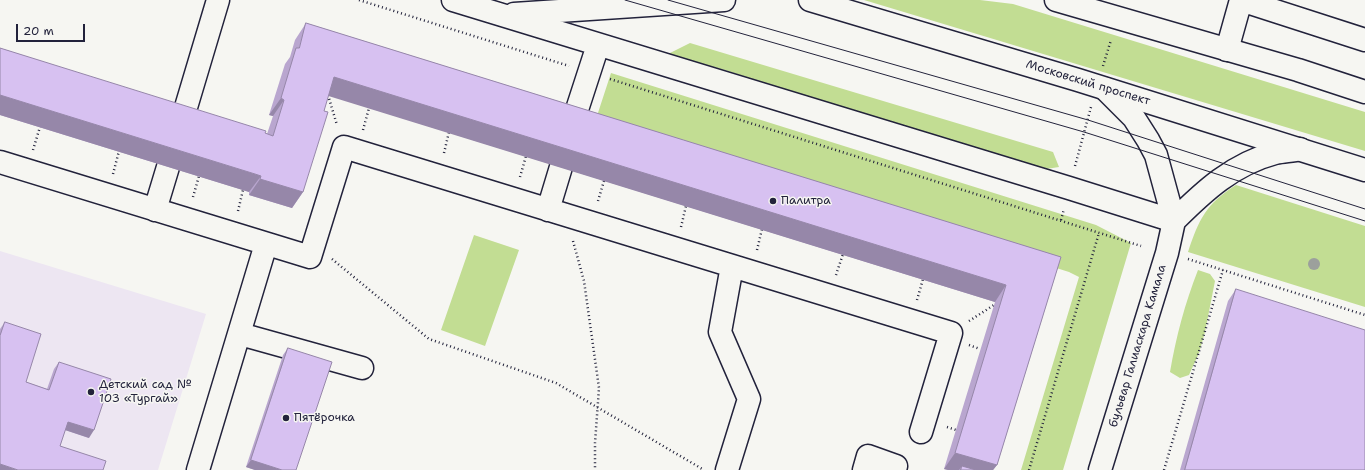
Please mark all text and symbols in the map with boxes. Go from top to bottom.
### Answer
scale bar [18,16,87,42]
text: 20 m [23,23,54,39]
street label: Московский проспект [1024,57,1152,109]
place label: Палитра [781,194,831,208]
marker: Палитра [768,196,778,206]
street label: бульвар Галиаскара Камала [1106,263,1170,429]
place label: Детский сад № 103 «Тургай» [99,378,192,406]
marker: Детский сад № 103 «Тургай» [86,387,96,397]
place label: Пятёрочка [294,411,355,425]
marker: Пятёрочка [281,413,291,423]

